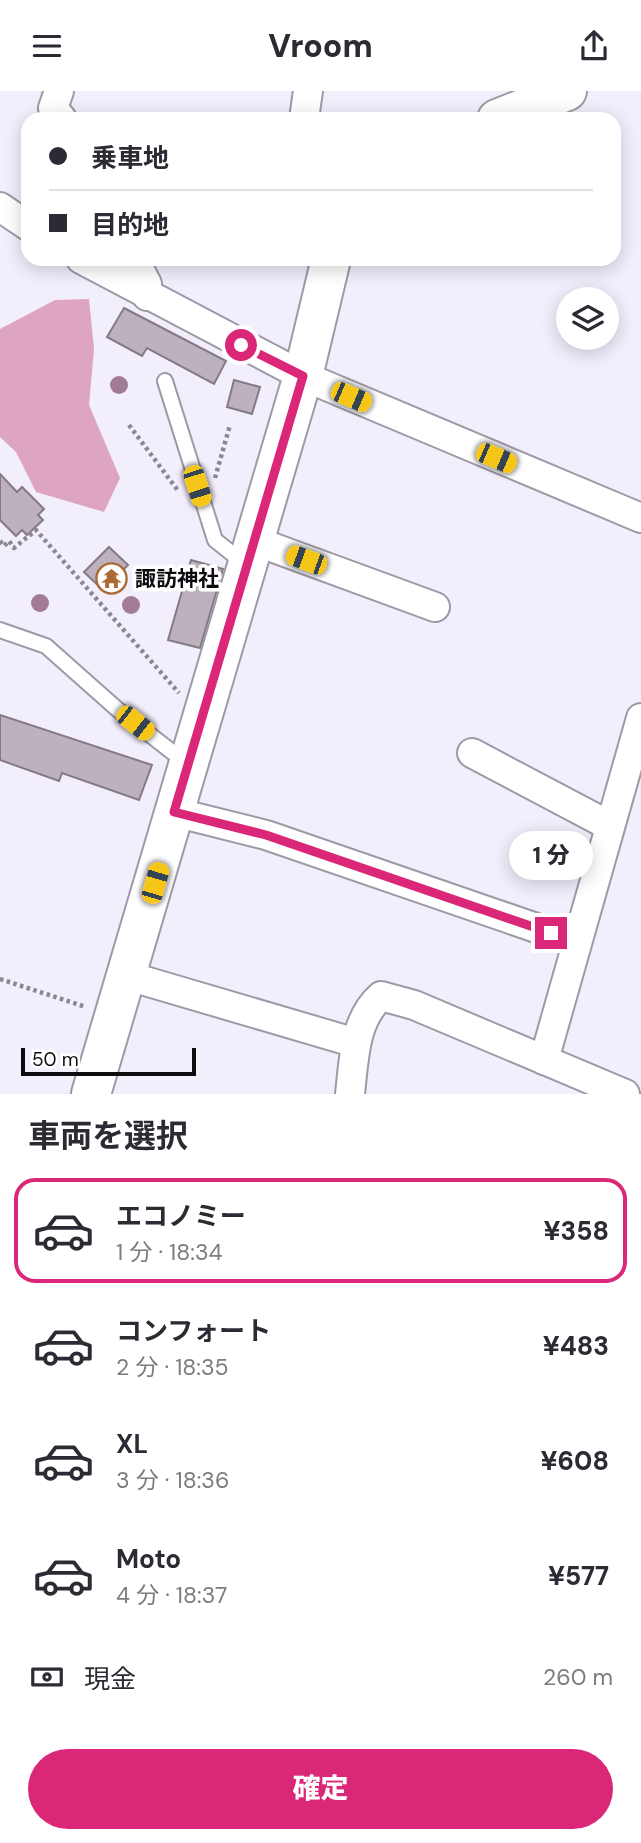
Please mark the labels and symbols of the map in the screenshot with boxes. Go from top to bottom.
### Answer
route start [225,329,257,361]
car [328,379,375,415]
car [473,440,520,476]
car [181,463,214,509]
car [283,543,330,577]
temple icon: 諏訪神社 [95,562,129,596]
place label: 諏訪神社 [135,565,219,593]
car [112,702,159,744]
callout: 1 分 [509,831,593,881]
car [140,860,171,906]
route end [535,917,567,949]
scale bar [21,1045,196,1077]

